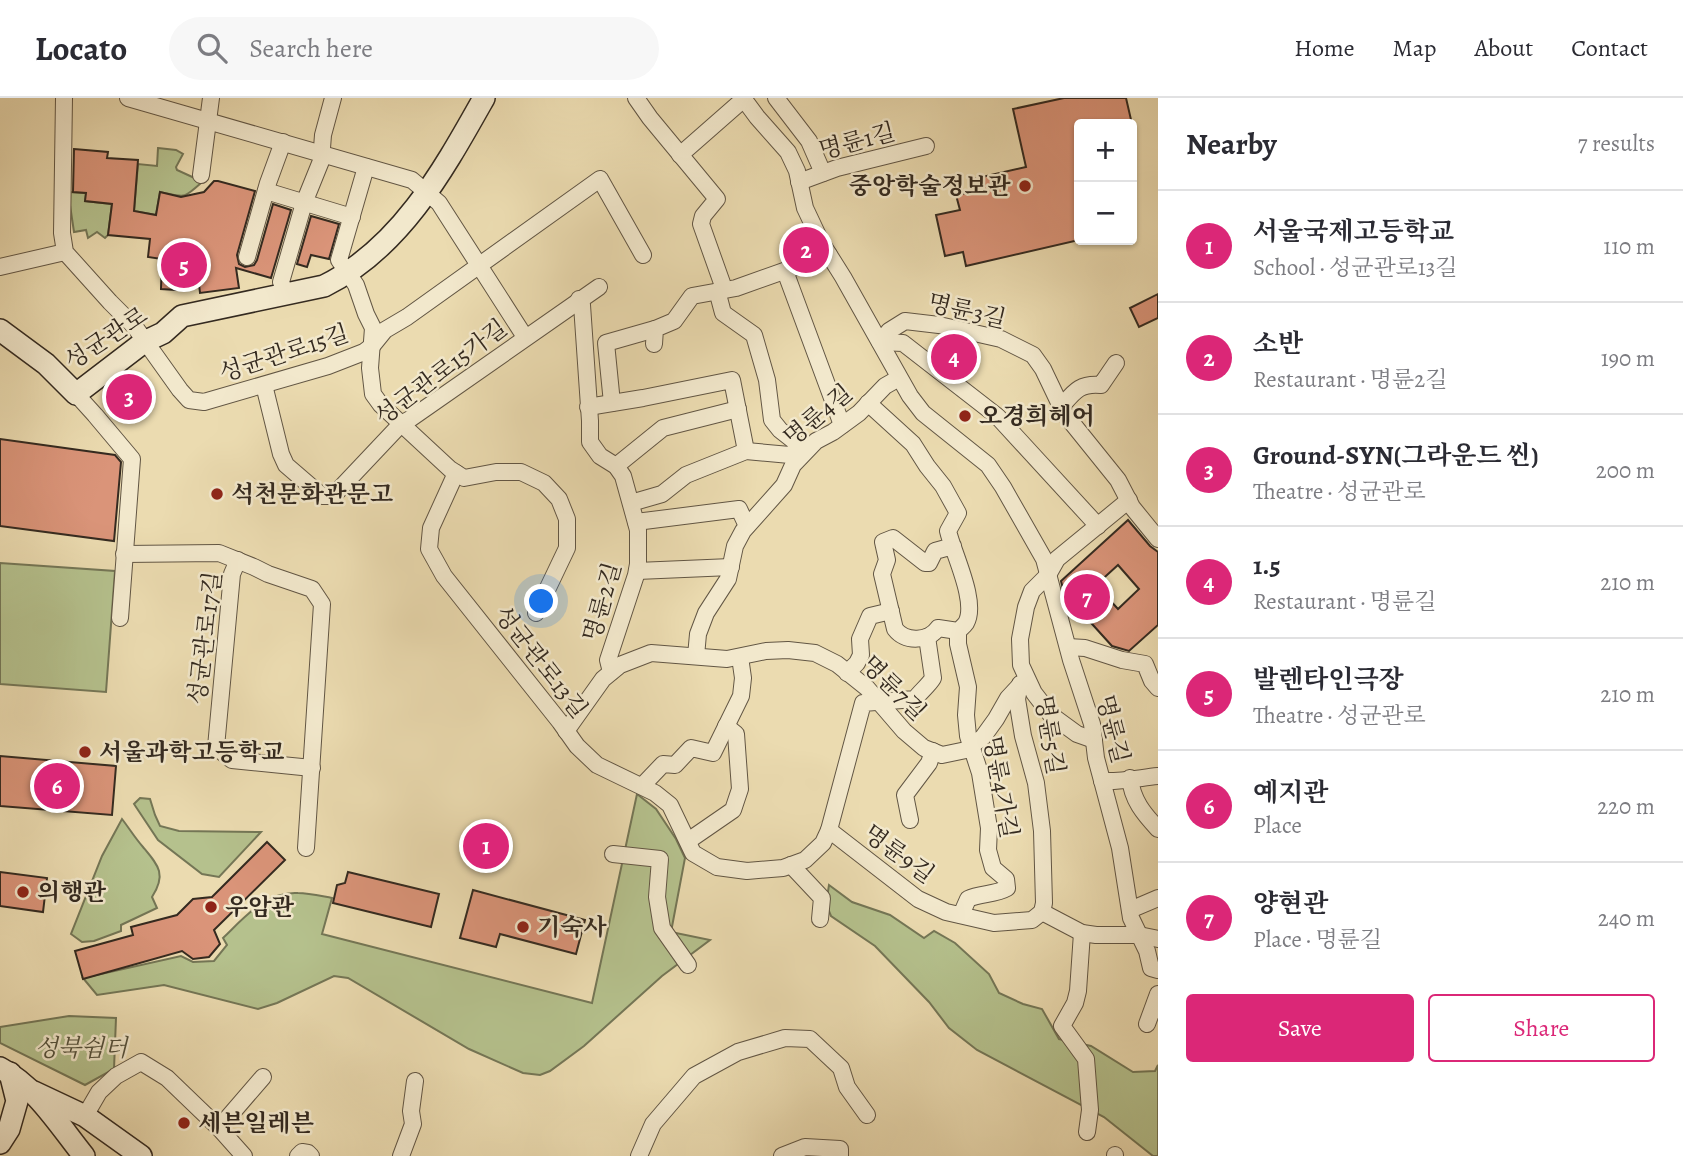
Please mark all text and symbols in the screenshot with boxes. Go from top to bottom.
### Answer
search box [169,17,659,80]
text: Locato [35,26,127,71]
icon: search [193,29,231,67]
text: Search here [249,31,373,66]
text: Home [1294,32,1355,64]
text: Map [1393,32,1437,64]
text: About [1475,32,1533,64]
text: Contact [1571,32,1648,64]
street label: 명륜1길 [815,115,899,167]
map controls [1074,119,1137,245]
button: + [1074,119,1137,182]
text: Nearby [1186,124,1277,164]
text: 7 results [1578,128,1655,159]
place label: 중앙학술정보관 [849,170,1011,202]
marker: 중앙학술정보관 [1017,178,1033,194]
button: − [1074,182,1137,245]
text: 서울국제고등학교 [1253,214,1454,249]
pin: 2 [783,224,829,276]
text: 1 [1205,231,1213,262]
text: 110 m [1603,231,1655,262]
pin: 5 [161,239,207,291]
text: School · 성균관로13길 [1253,252,1457,283]
street label: 명륜3길 [925,286,1009,336]
street label: 성균관로 [58,299,154,377]
street label: 성균관로15가길 [368,312,514,432]
street label: 성균관로15길 [215,317,353,389]
text: 소반 [1253,326,1303,361]
pin: 4 [931,331,977,383]
text: 2 [1203,343,1215,374]
text: 190 m [1601,343,1655,374]
text: Restaurant · 명륜2길 [1253,364,1447,395]
pin: 3 [106,371,152,423]
street label: 명륜4길 [777,377,859,453]
place label: 오경희헤어 [979,400,1095,432]
marker: 오경희헤어 [957,408,973,424]
text: Ground-SYN(그라운드 씬) [1253,438,1539,473]
text: 3 [1204,455,1214,486]
text: 200 m [1596,455,1655,486]
text: Theatre · 성균관로 [1253,476,1426,507]
place label: 석천문화관문고 [231,478,393,510]
marker: 석천문화관문고 [209,486,225,502]
text: 1.5 [1253,548,1281,583]
street label: 명륜2길 [575,559,629,645]
text: 4 [1204,567,1214,598]
text: 210 m [1600,567,1655,598]
street label: 성균관로17길 [181,569,229,707]
pin: 7 [1064,571,1110,623]
your location [524,584,558,618]
text: Restaurant · 명륜길 [1253,586,1436,617]
street label: 성균관로13길 [487,599,595,725]
street label: 명륜7길 [855,649,933,727]
text: 발렌타인극장 [1253,662,1404,697]
text: 5 [1204,679,1214,710]
text: 210 m [1600,679,1655,710]
street label: 명륜길 [1089,691,1137,767]
street label: 명륜5길 [1028,693,1072,777]
text: Theatre · 성균관로 [1253,700,1426,731]
street label: 명륜4가길 [976,733,1026,841]
place label: 서울과학고등학교 [99,736,284,768]
marker: 서울과학고등학교 [77,744,93,760]
pin: 6 [34,760,80,812]
text: 예지관 [1253,775,1328,810]
text: 6 [1204,791,1214,822]
text: 220 m [1597,791,1655,822]
text: Place [1253,810,1302,841]
street label: 명륜9길 [857,817,941,891]
pin: 1 [463,820,509,872]
place label: 의행관 [37,876,107,908]
marker: 의행관 [15,884,31,900]
text: 양현관 [1253,886,1328,921]
place label: 우암관 [225,891,295,923]
marker: 우암관 [203,899,219,915]
text: 7 [1204,903,1214,934]
text: 240 m [1598,903,1655,934]
place label: 기숙사 [537,911,607,943]
marker: 기숙사 [515,919,531,935]
text: Place · 명륜길 [1253,924,1382,955]
button: Save [1186,994,1414,1062]
button: Share [1428,994,1655,1062]
park label: 성북쉼터 [35,1032,129,1064]
place label: 세븐일레븐 [198,1107,314,1139]
marker: 세븐일레븐 [176,1115,192,1131]

